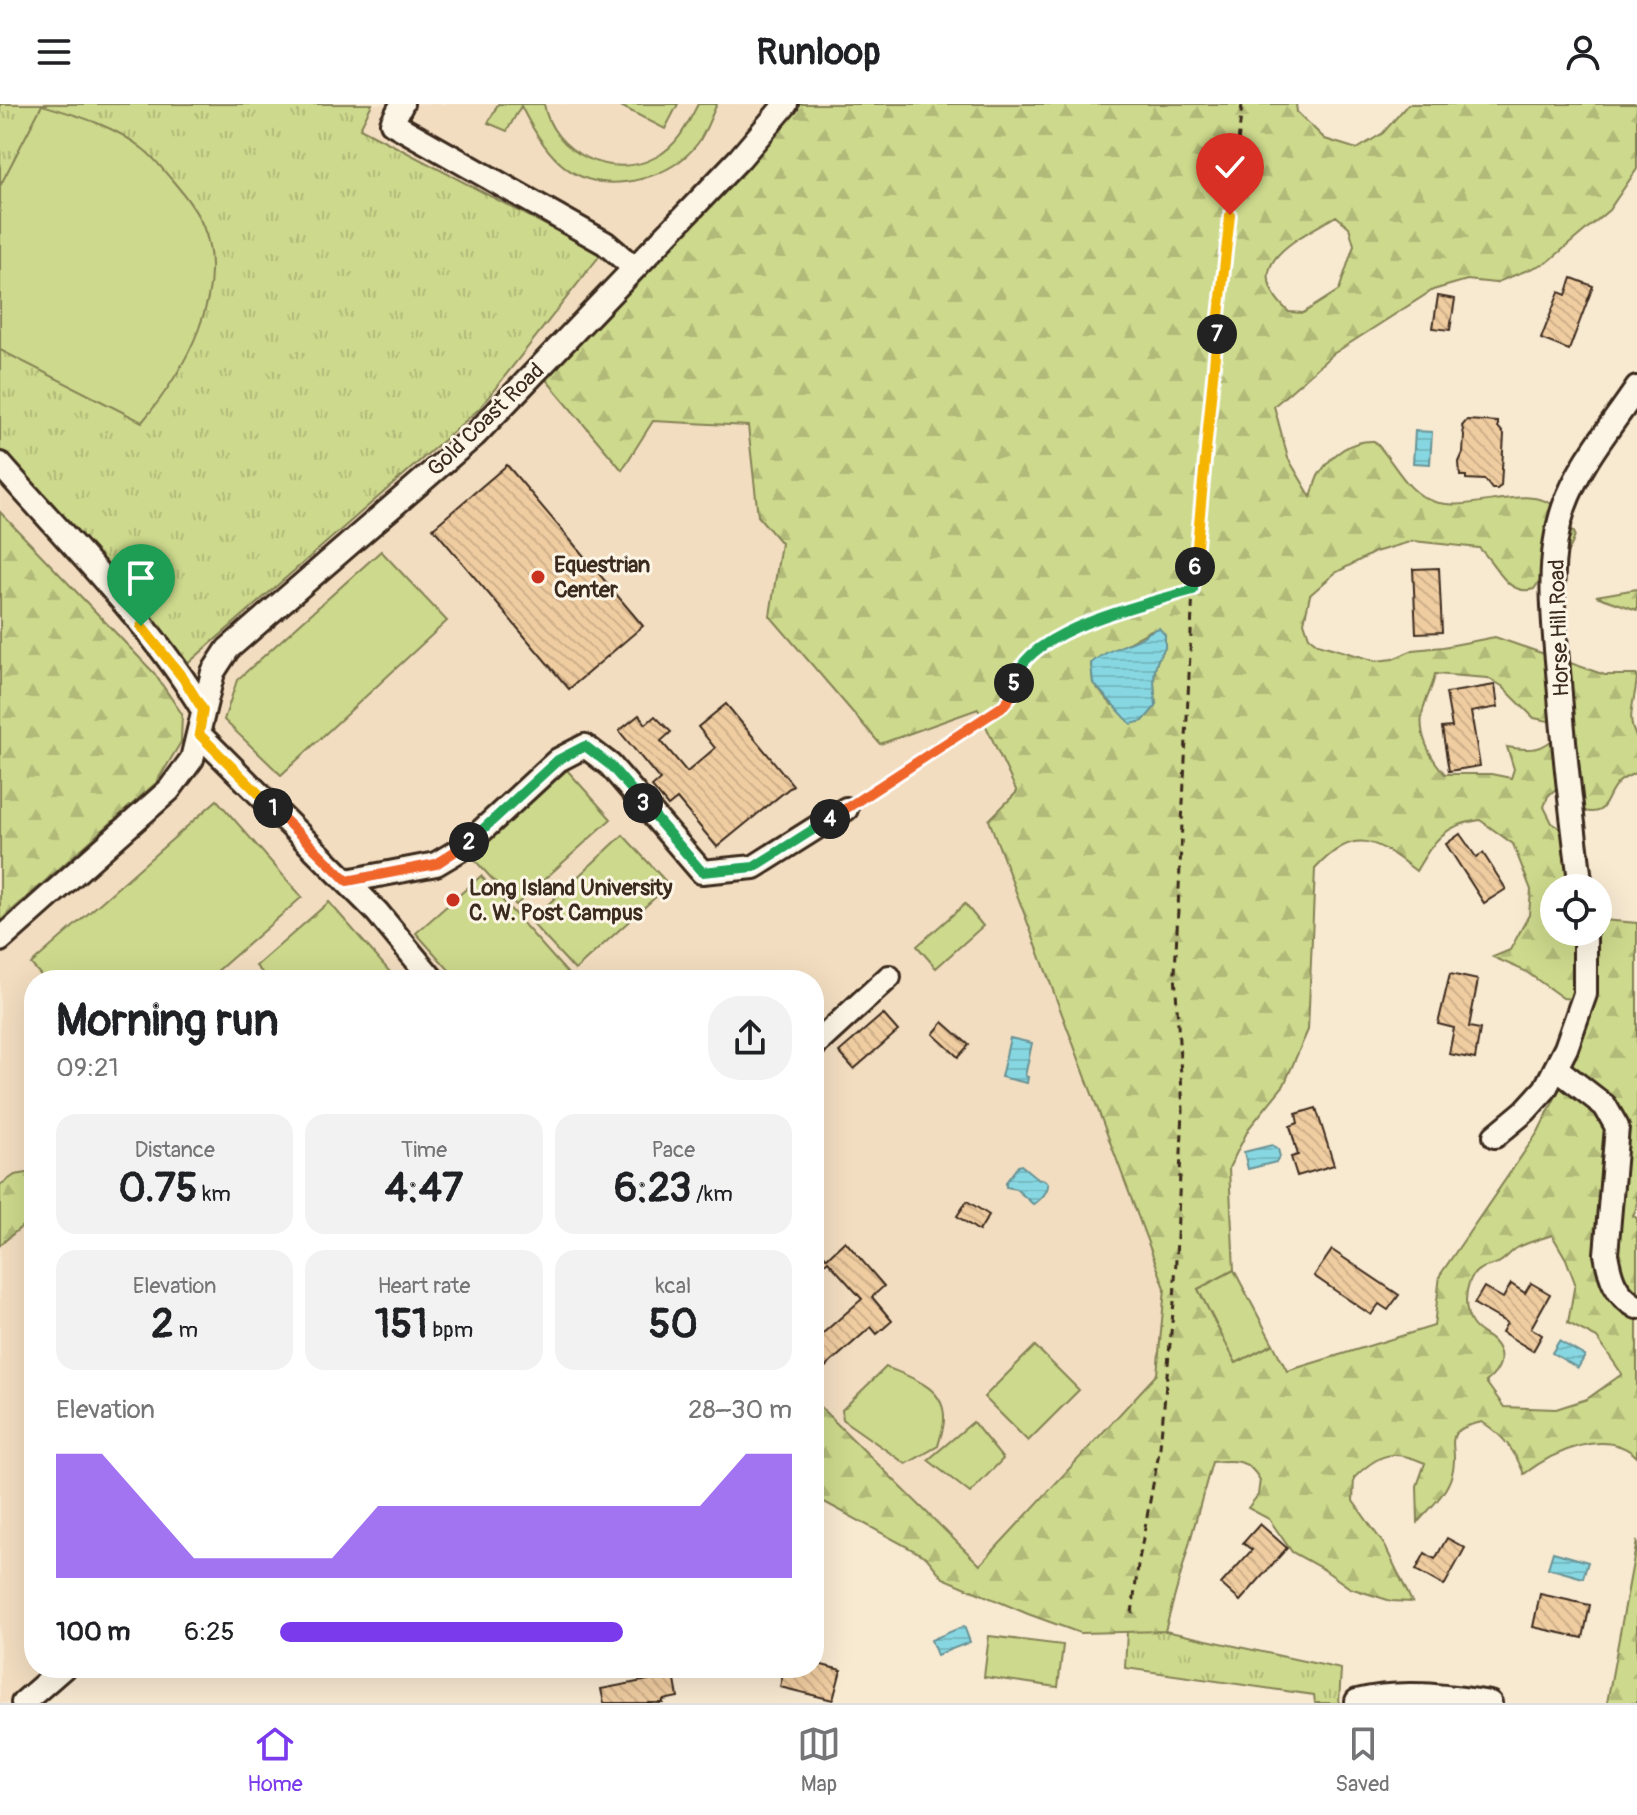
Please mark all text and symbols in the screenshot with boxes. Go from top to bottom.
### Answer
icon: menu [32,30,76,74]
text: Runloop [757,30,880,75]
icon: person [1561,30,1605,74]
pin [1196,133,1264,215]
icon: check [1208,145,1252,189]
pin: 7 [1197,314,1237,354]
text: 7 [1211,320,1223,348]
street label: Gold Coast Road [421,357,550,483]
pin [107,544,175,626]
pin: 6 [1175,547,1215,587]
place label: Equestrian Center [554,551,650,604]
text: 6 [1189,553,1201,581]
icon: arrive [119,556,163,600]
street label: Horse Hill Road [1543,559,1575,697]
marker: Equestrian Center [529,568,547,586]
pin: 5 [994,663,1034,703]
text: 5 [1008,669,1020,697]
pin: 3 [623,783,663,823]
pin: 1 [253,788,293,828]
text: 3 [637,789,649,817]
text: 1 [269,794,277,822]
pin: 4 [810,799,850,839]
text: 4 [824,805,836,833]
pin: 2 [449,822,489,862]
text: 2 [463,828,475,856]
place label: Long Island University C. W. Post Campus [469,874,673,927]
map controls [1540,874,1612,946]
button: locate [1540,874,1612,946]
marker: Long Island University C. W. Post Campus [444,891,462,909]
text: Morning run [56,994,279,1049]
button: share [708,996,792,1080]
text: 09:21 [56,1052,119,1084]
text: Distance [134,1136,215,1164]
text: Time [401,1136,447,1164]
text: Pace [652,1136,695,1164]
text: 0.75 [118,1164,197,1213]
text: 4:47 [385,1164,463,1213]
text: 6:23 [614,1164,691,1213]
text: km [197,1180,231,1208]
text: /km [691,1180,733,1208]
text: Elevation [133,1272,217,1300]
text: Heart rate [378,1272,470,1300]
text: kcal [655,1272,691,1300]
text: 2 [151,1300,174,1349]
text: 151 [375,1300,428,1349]
text: 50 [649,1300,698,1349]
text: m [174,1316,198,1344]
text: bpm [428,1316,473,1344]
text: Elevation [56,1394,155,1426]
text: 28–30 m [688,1394,792,1426]
text: 100 m [56,1616,130,1648]
text: 6:25 [184,1616,235,1648]
tab: Home [247,1722,303,1798]
tab: Map [797,1722,841,1798]
tab: Saved [1335,1722,1390,1798]

